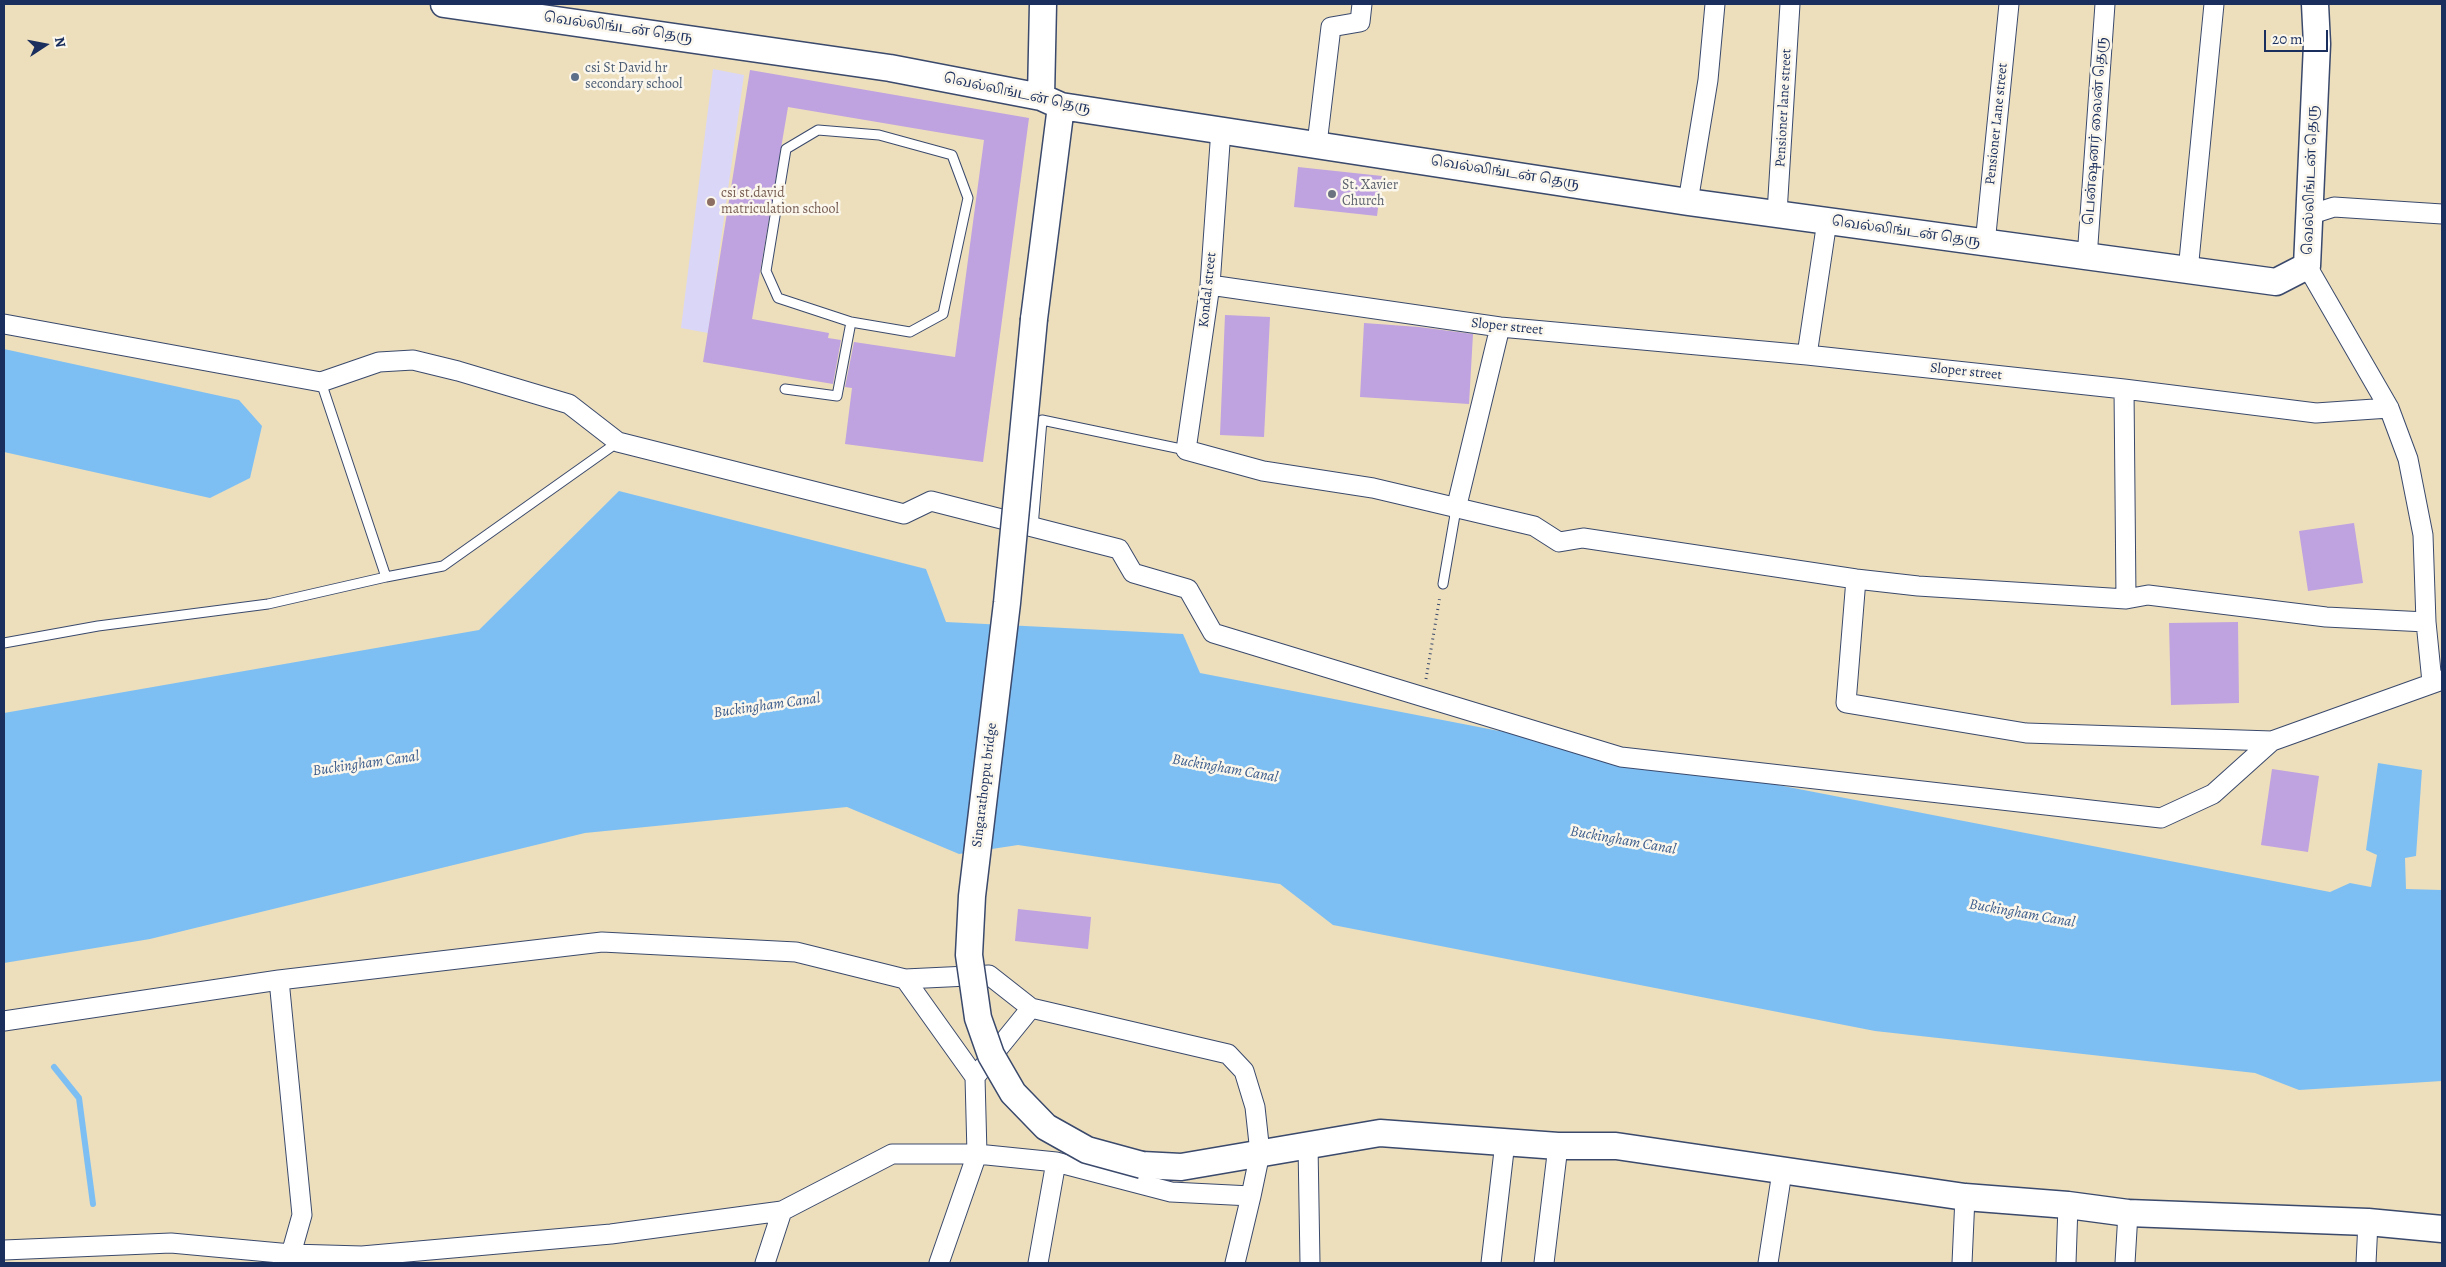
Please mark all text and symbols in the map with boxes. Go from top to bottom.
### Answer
street label: வெல்லிங்டன் தெரு [543,9,693,47]
north arrow [20,20,70,70]
scale bar [2266,20,2330,52]
text: 20 m [2272,29,2303,49]
text: N [50,35,71,49]
street label: பென்ஷனர் லைன் தெரு [2081,36,2111,226]
street label: Pensioner lane street [1772,48,1796,168]
place label: csi St David hr secondary school [585,61,682,94]
street label: Pensioner Lane street [1982,62,2012,186]
street label: வெல்லிங்டன் தெரு [942,70,1092,118]
marker: csi St David hr secondary school [569,71,581,83]
street label: வெல்லிங்டன் தெரு [2300,105,2322,255]
street label: வெல்லிங்டன் தெரு [1430,153,1580,193]
place label: St. Xavier Church [1342,178,1398,210]
place label: csi st.david matriculation school [721,186,839,218]
marker: St. Xavier Church [1326,188,1338,200]
marker: csi st.david matriculation school [705,196,717,208]
street label: வெல்லிங்டன் தெரு [1831,213,1981,251]
street label: Kondal street [1196,251,1220,329]
street label: Sloper street [1470,315,1544,339]
street label: Sloper street [1929,360,2003,384]
water label: Buckingham Canal [713,690,821,722]
street label: Singarathoppu bridge [969,722,1001,848]
water label: Buckingham Canal [312,748,420,780]
water label: Buckingham Canal [1171,751,1279,787]
water label: Buckingham Canal [1569,823,1677,859]
water label: Buckingham Canal [1968,896,2076,932]

